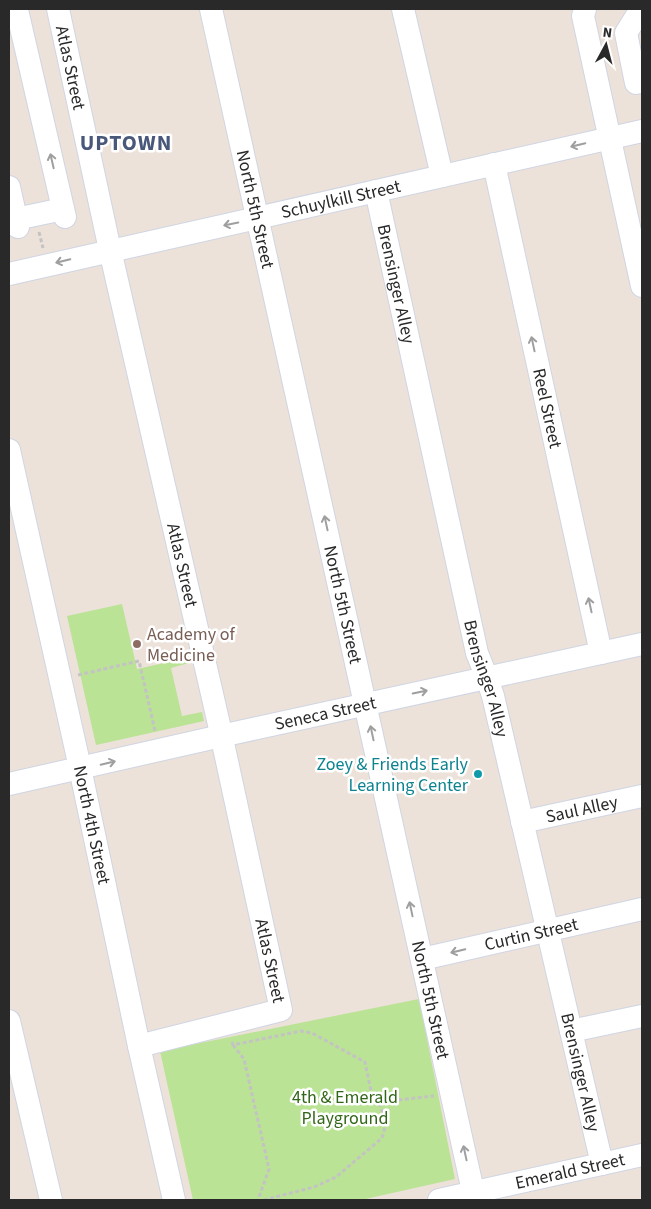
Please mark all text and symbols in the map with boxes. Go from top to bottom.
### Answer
north arrow [581,20,631,70]
street label: Atlas Street [49,23,91,112]
text: N [602,23,613,44]
district label: UPTOWN [80,127,172,159]
one-way arrow [570,141,586,151]
street label: North 5th Street [230,148,280,271]
one-way arrow [47,154,56,170]
street label: Schuylkill Street [279,174,403,225]
one-way arrow [224,220,240,229]
street label: Brensinger Alley [371,222,421,346]
one-way arrow [55,257,71,266]
one-way arrow [528,337,537,353]
street label: Reel Street [526,366,568,451]
one-way arrow [321,515,330,531]
street label: Atlas Street [160,521,204,610]
street label: North 5th Street [317,543,368,666]
one-way arrow [585,598,595,614]
street label: Brensinger Alley [457,618,514,740]
place label: Academy of Medicine [147,622,235,668]
marker: Academy of Medicine [131,638,143,650]
one-way arrow [411,687,427,696]
street label: Seneca Street [272,690,378,737]
one-way arrow [367,725,376,741]
place label: Zoey & Friends Early Learning Center [316,752,469,798]
one-way arrow [99,758,115,767]
street label: North 4th Street [67,763,116,887]
marker: Zoey & Friends Early Learning Center [472,768,484,780]
street label: Saul Alley [543,789,621,830]
one-way arrow [406,901,415,917]
street label: Curtin Street [482,912,581,957]
street label: Atlas Street [248,916,291,1005]
street label: North 5th Street [405,938,455,1062]
one-way arrow [451,947,467,956]
street label: Brensinger Alley [554,1010,606,1135]
park label: 4th & Emerald Playground [292,1085,398,1131]
one-way arrow [460,1145,469,1161]
street label: Emerald Street [513,1147,627,1196]

